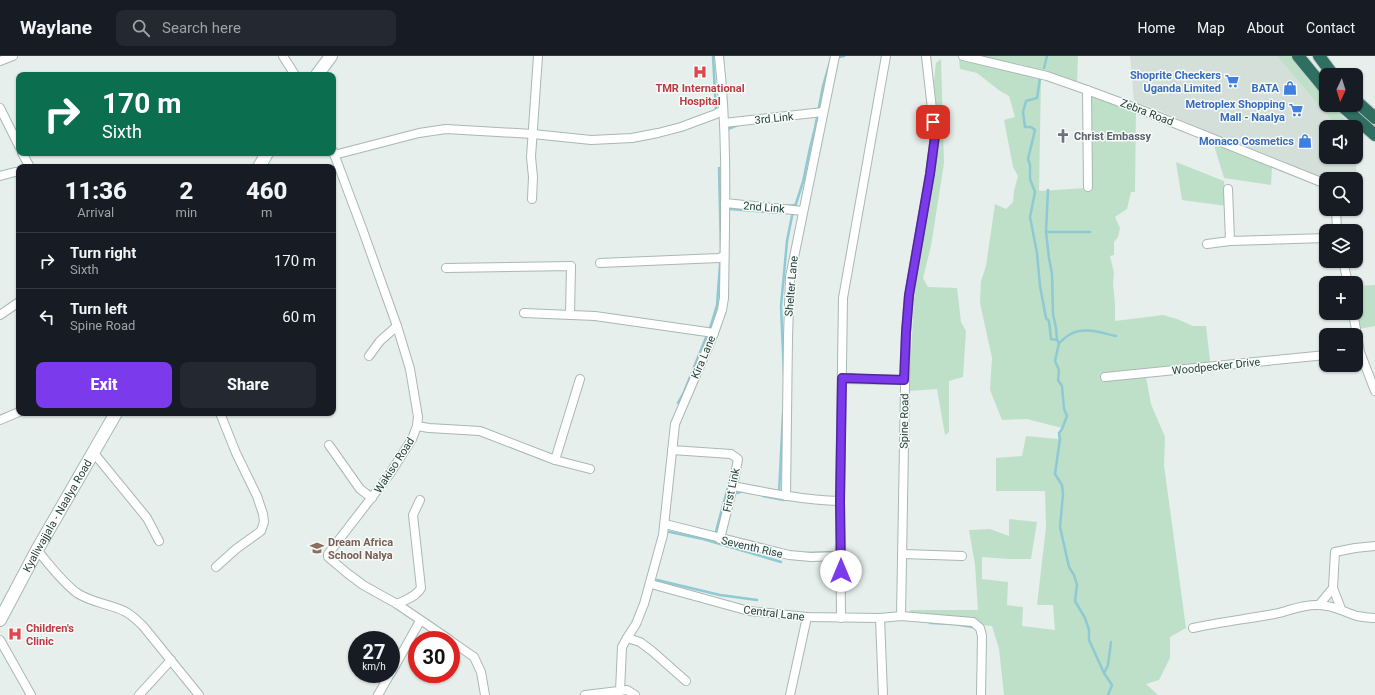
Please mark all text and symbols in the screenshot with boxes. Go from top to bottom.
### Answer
search box [116,10,396,46]
text: Waylane [20,16,92,39]
icon: search [130,17,152,39]
text: Search here [162,19,241,37]
text: Home [1137,20,1175,36]
text: Map [1197,20,1225,36]
text: About [1247,20,1284,36]
text: Contact [1306,20,1355,36]
hospital icon: TMR International Hospital [692,64,708,80]
north arrow [1319,68,1363,112]
map controls [1319,68,1363,372]
place label: Shoprite Checkers Uganda Limited [1130,69,1221,95]
supermarket icon: Shoprite Checkers Uganda Limited [1224,73,1240,89]
shop icon: BATA [1282,80,1298,96]
place label: TMR International Hospital [655,82,745,108]
place label: BATA [1252,82,1280,95]
text: 170 m [102,87,181,120]
icon: right [36,88,88,140]
street label: Zebra Road [1118,96,1175,129]
place label: Metroplex Shopping Mall - Naalya [1185,98,1285,124]
supermarket icon: Metroplex Shopping Mall - Naalya [1288,102,1304,118]
pin [916,105,950,139]
street label: 3rd Link [754,110,795,127]
icon: arrive [922,111,944,133]
button: sound [1319,120,1363,164]
text: Sixth [102,121,142,142]
church icon: Christ Embassy [1055,128,1071,144]
place label: Christ Embassy [1074,130,1151,143]
shop icon: Monaco Cosmetics [1297,133,1313,149]
place label: Monaco Cosmetics [1199,135,1294,148]
button: search [1319,172,1363,216]
text: 11:36 [65,177,127,205]
text: 2 [179,177,193,205]
text: 460 [246,177,287,205]
street label: 2nd Link [743,199,786,216]
text: Arrival [77,205,114,220]
text: min [176,205,197,220]
text: m [261,205,272,220]
button: layers [1319,224,1363,268]
text: Turn right [70,244,136,262]
icon: right [36,250,58,272]
text: 170 m [274,252,316,270]
street label: Shelter Lane [782,255,801,317]
text: Sixth [70,262,99,277]
button: + [1319,276,1363,320]
text: Turn left [70,300,127,318]
icon: left [36,306,58,328]
text: 60 m [282,308,316,326]
text: Spine Road [70,318,135,333]
button: − [1319,328,1363,372]
street label: Kira Lane [689,334,718,381]
street label: Woodpecker Drive [1171,355,1261,378]
button: Exit [36,362,172,408]
button: Share [180,362,316,408]
street label: Spine Road [898,393,911,449]
street label: Wakiso Road [372,435,417,496]
street label: Kyaliwajjala - Naalya Road [21,457,95,574]
street label: First Link [720,466,743,513]
street label: Seventh Rise [720,534,784,561]
place label: Dream Africa School Nalya [328,536,393,562]
school or university icon: Dream Africa School Nalya [309,540,325,556]
position arrow [820,550,862,592]
street label: Central Lane [743,603,805,624]
place label: Children's Clinic [26,622,74,648]
hospital icon: Children's Clinic [7,626,23,642]
speed limit sign: 30 [408,631,460,683]
text: 27 [363,640,385,664]
text: km/h [362,661,386,672]

